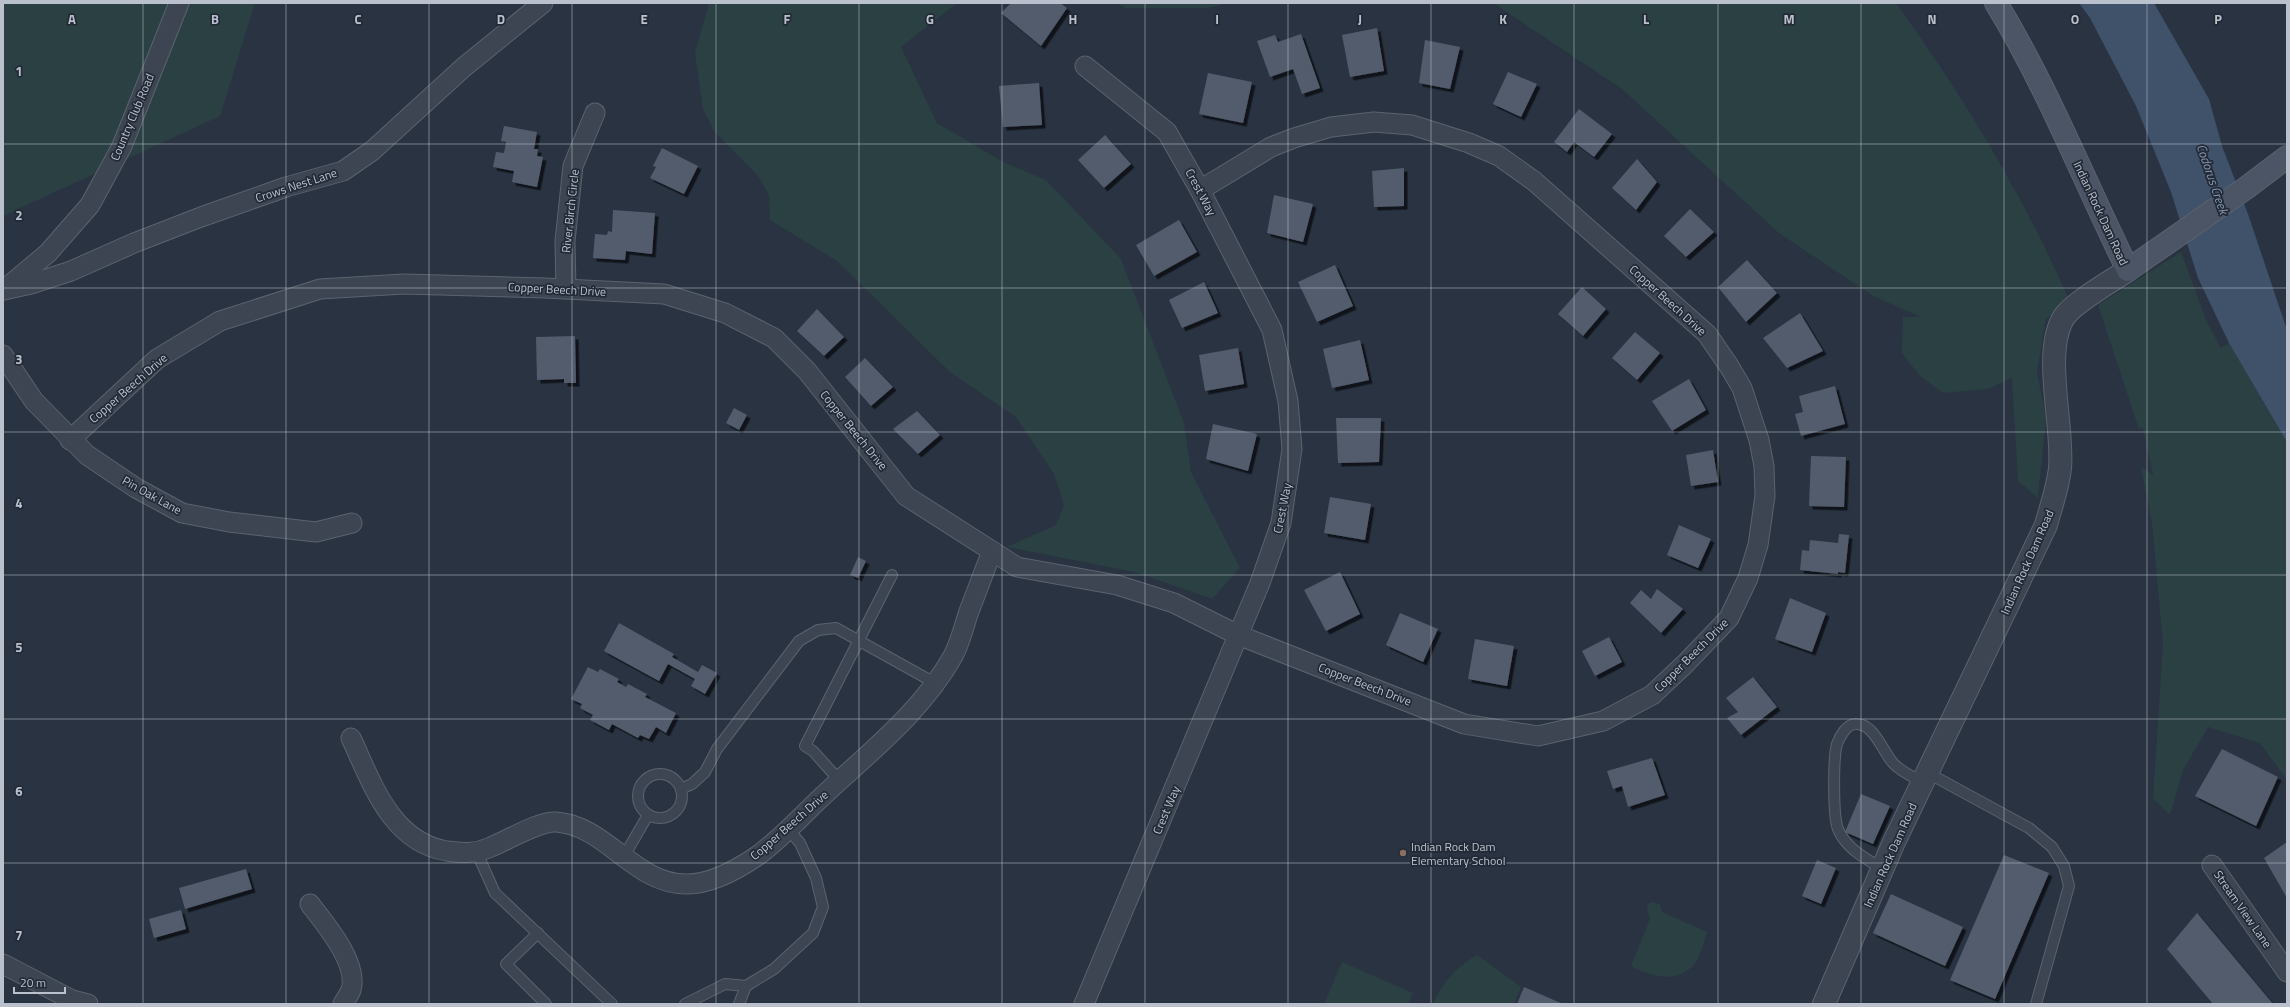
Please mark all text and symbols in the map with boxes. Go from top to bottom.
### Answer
text: A [68,9,76,29]
text: B [211,9,219,29]
text: C [354,9,362,29]
text: D [497,9,505,29]
text: E [640,9,648,29]
text: F [784,9,791,29]
text: G [926,9,934,29]
text: H [1069,9,1077,29]
text: I [1215,9,1219,29]
text: J [1358,9,1362,29]
text: K [1499,9,1507,29]
text: L [1643,9,1649,29]
text: M [1783,9,1795,29]
text: N [1927,9,1937,29]
text: O [2071,9,2079,29]
text: P [2214,9,2222,29]
text: 1 [15,61,23,81]
street label: Country Club Road [105,71,159,163]
water label: Codorus Creek [2192,141,2235,219]
street label: Indian Rock Dam Road [2068,158,2134,268]
street label: Crows Nest Lane [253,163,339,207]
street label: Crest Way [1181,165,1221,219]
street label: River Birch Circle [556,168,584,254]
text: 2 [15,205,23,225]
street label: Copper Beech Drive [1625,260,1711,340]
street label: Copper Beech Drive [507,277,607,301]
text: 3 [15,349,23,369]
street label: Copper Beech Drive [85,349,171,427]
street label: Copper Beech Drive [816,386,892,474]
street label: Pin Oak Lane [119,471,185,519]
street label: Crest Way [1268,481,1296,535]
text: 4 [15,493,23,513]
street label: Indian Rock Dam Road [1995,506,2059,618]
street label: Copper Beech Drive [1650,614,1732,696]
text: 5 [15,637,23,657]
street label: Copper Beech Drive [1316,658,1414,710]
text: 6 [15,781,23,801]
street label: Crest Way [1147,783,1185,837]
street label: Copper Beech Drive [746,786,832,864]
street label: Indian Rock Dam Road [1858,799,1922,911]
place label: Indian Rock Dam Elementary School [1411,837,1505,870]
marker: Indian Rock Dam Elementary School [1398,848,1408,858]
street label: Stream View Lane [2209,866,2277,952]
text: 7 [15,925,23,945]
scale bar [14,969,65,995]
text: 20 m [20,973,46,992]

